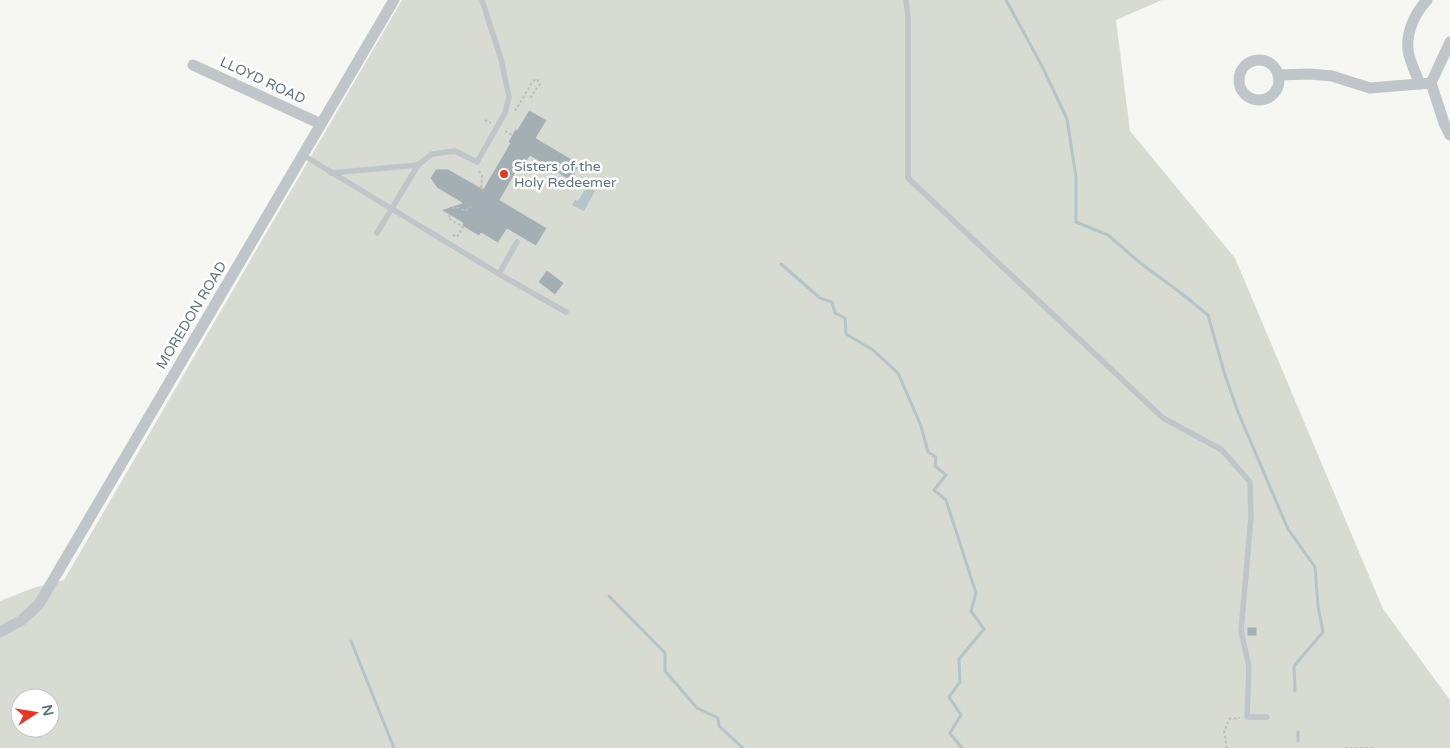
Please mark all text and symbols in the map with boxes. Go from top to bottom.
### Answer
street label: LLOYD ROAD [217,53,308,108]
place label: Sisters of the Holy Redeemer [514,158,617,191]
marker: Sisters of the Holy Redeemer [498,168,510,180]
street label: MOREDON ROAD [153,258,230,372]
north arrow [10,688,60,738]
text: N [38,703,57,718]

